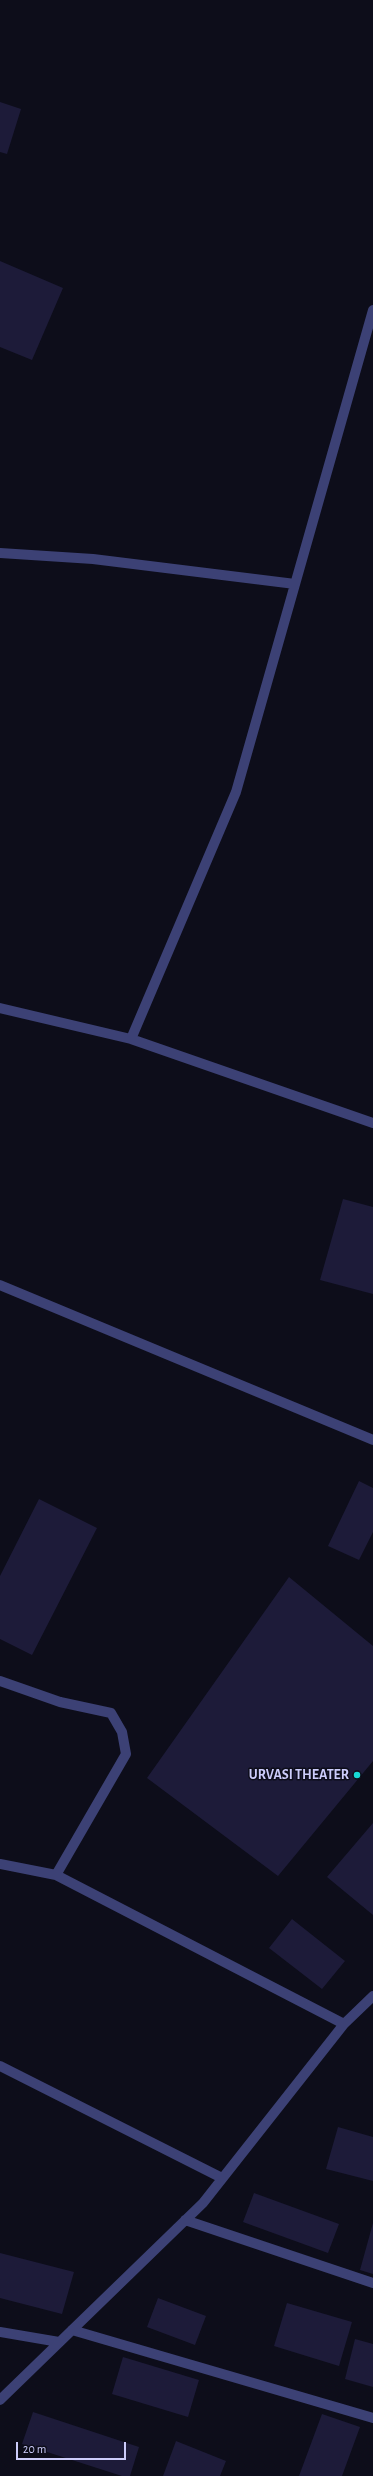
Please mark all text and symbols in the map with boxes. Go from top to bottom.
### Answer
place label: URVASI THEATER [249,1767,349,1783]
marker: URVASI THEATER [352,1770,362,1780]
scale bar [18,2434,128,2460]
text: 20 m [23,2443,46,2455]

